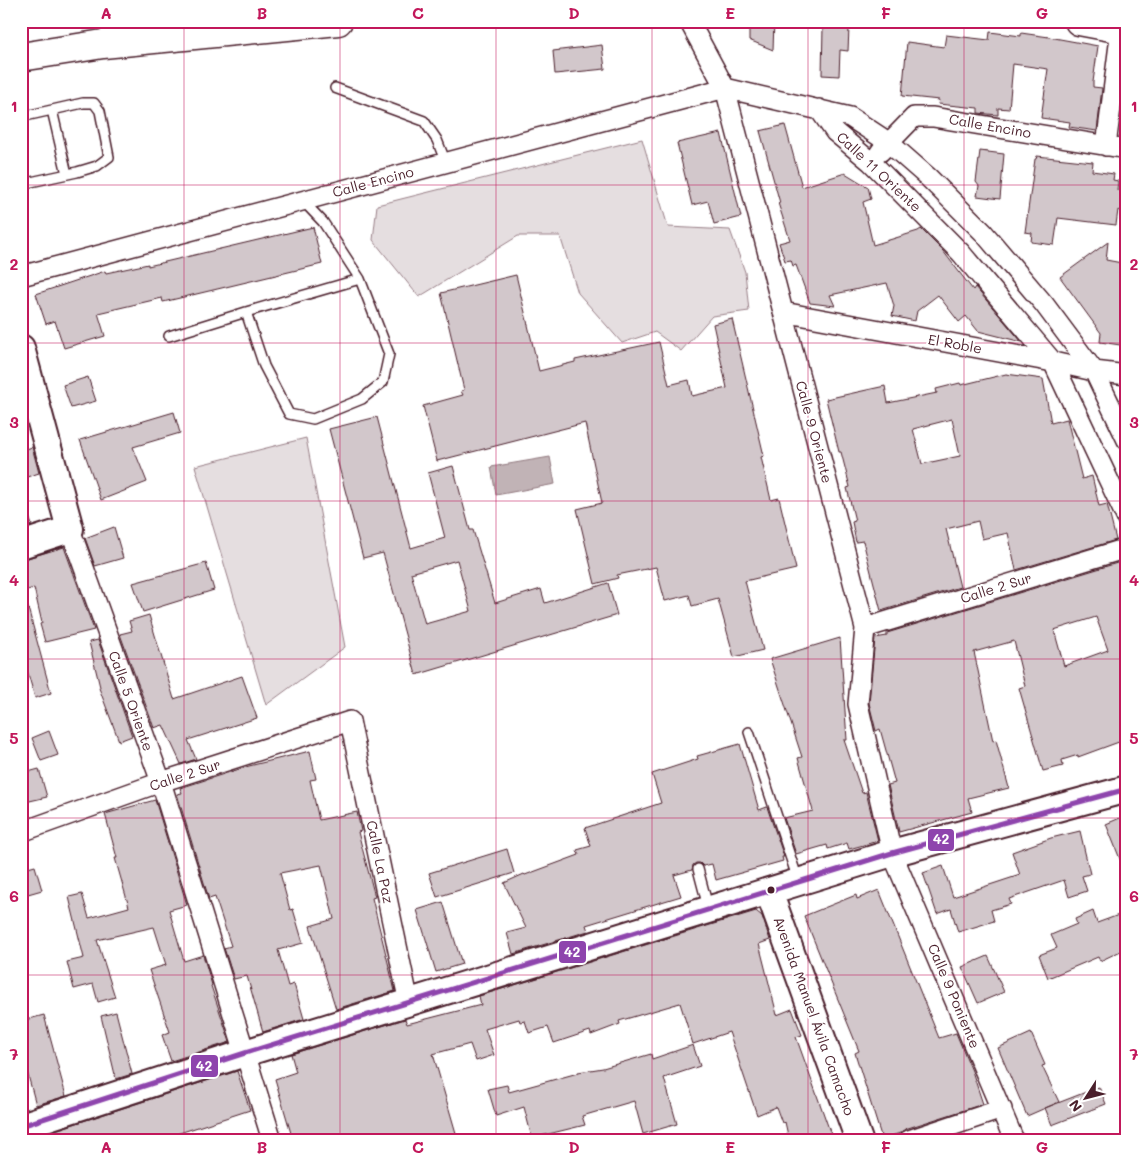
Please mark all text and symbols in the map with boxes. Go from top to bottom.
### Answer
text: A [100,2,112,23]
text: B [257,2,267,23]
text: C [412,2,424,23]
text: D [568,2,580,23]
text: E [725,2,735,23]
text: F [881,2,891,23]
text: G [1036,2,1048,23]
text: 1 [10,95,18,116]
text: 1 [1130,95,1138,116]
street label: Calle Encino [947,109,1033,142]
street label: Calle 11 Oriente [833,127,926,216]
street label: Calle Encino [330,162,416,201]
text: 2 [10,253,19,274]
text: 2 [1130,253,1139,274]
street label: El Roble [927,329,984,358]
street label: Calle 9 Oriente [792,379,837,485]
text: 3 [9,411,19,432]
text: 3 [1129,411,1139,432]
street label: Calle 2 Sur [958,568,1034,607]
text: 4 [9,569,19,590]
text: 4 [1129,569,1139,590]
street label: Calle 5 Oriente [105,648,158,754]
text: 5 [9,727,19,748]
text: 5 [1129,727,1139,748]
street label: Calle 2 Sur [147,754,223,795]
street label: Calle La Paz [362,819,399,905]
line badge: 42 [927,828,955,852]
text: 42 [933,829,950,848]
text: 6 [9,885,19,906]
unlabelled marker [766,885,776,895]
text: 6 [1129,885,1139,906]
street label: Avenida Manuel Ávila Camacho [770,914,859,1118]
line badge: 42 [558,940,587,964]
street label: Calle 9 Poniente [924,941,985,1051]
text: 42 [564,942,581,961]
text: 7 [10,1043,19,1064]
text: 7 [1130,1043,1139,1064]
line badge: 42 [190,1054,219,1078]
text: 42 [196,1056,213,1075]
north arrow [1060,1074,1110,1124]
text: N [1064,1096,1086,1116]
text: A [100,1136,112,1157]
text: B [257,1136,267,1157]
text: C [412,1136,424,1157]
text: D [568,1136,580,1157]
text: E [725,1136,735,1157]
text: F [881,1136,891,1157]
text: G [1036,1136,1048,1157]

